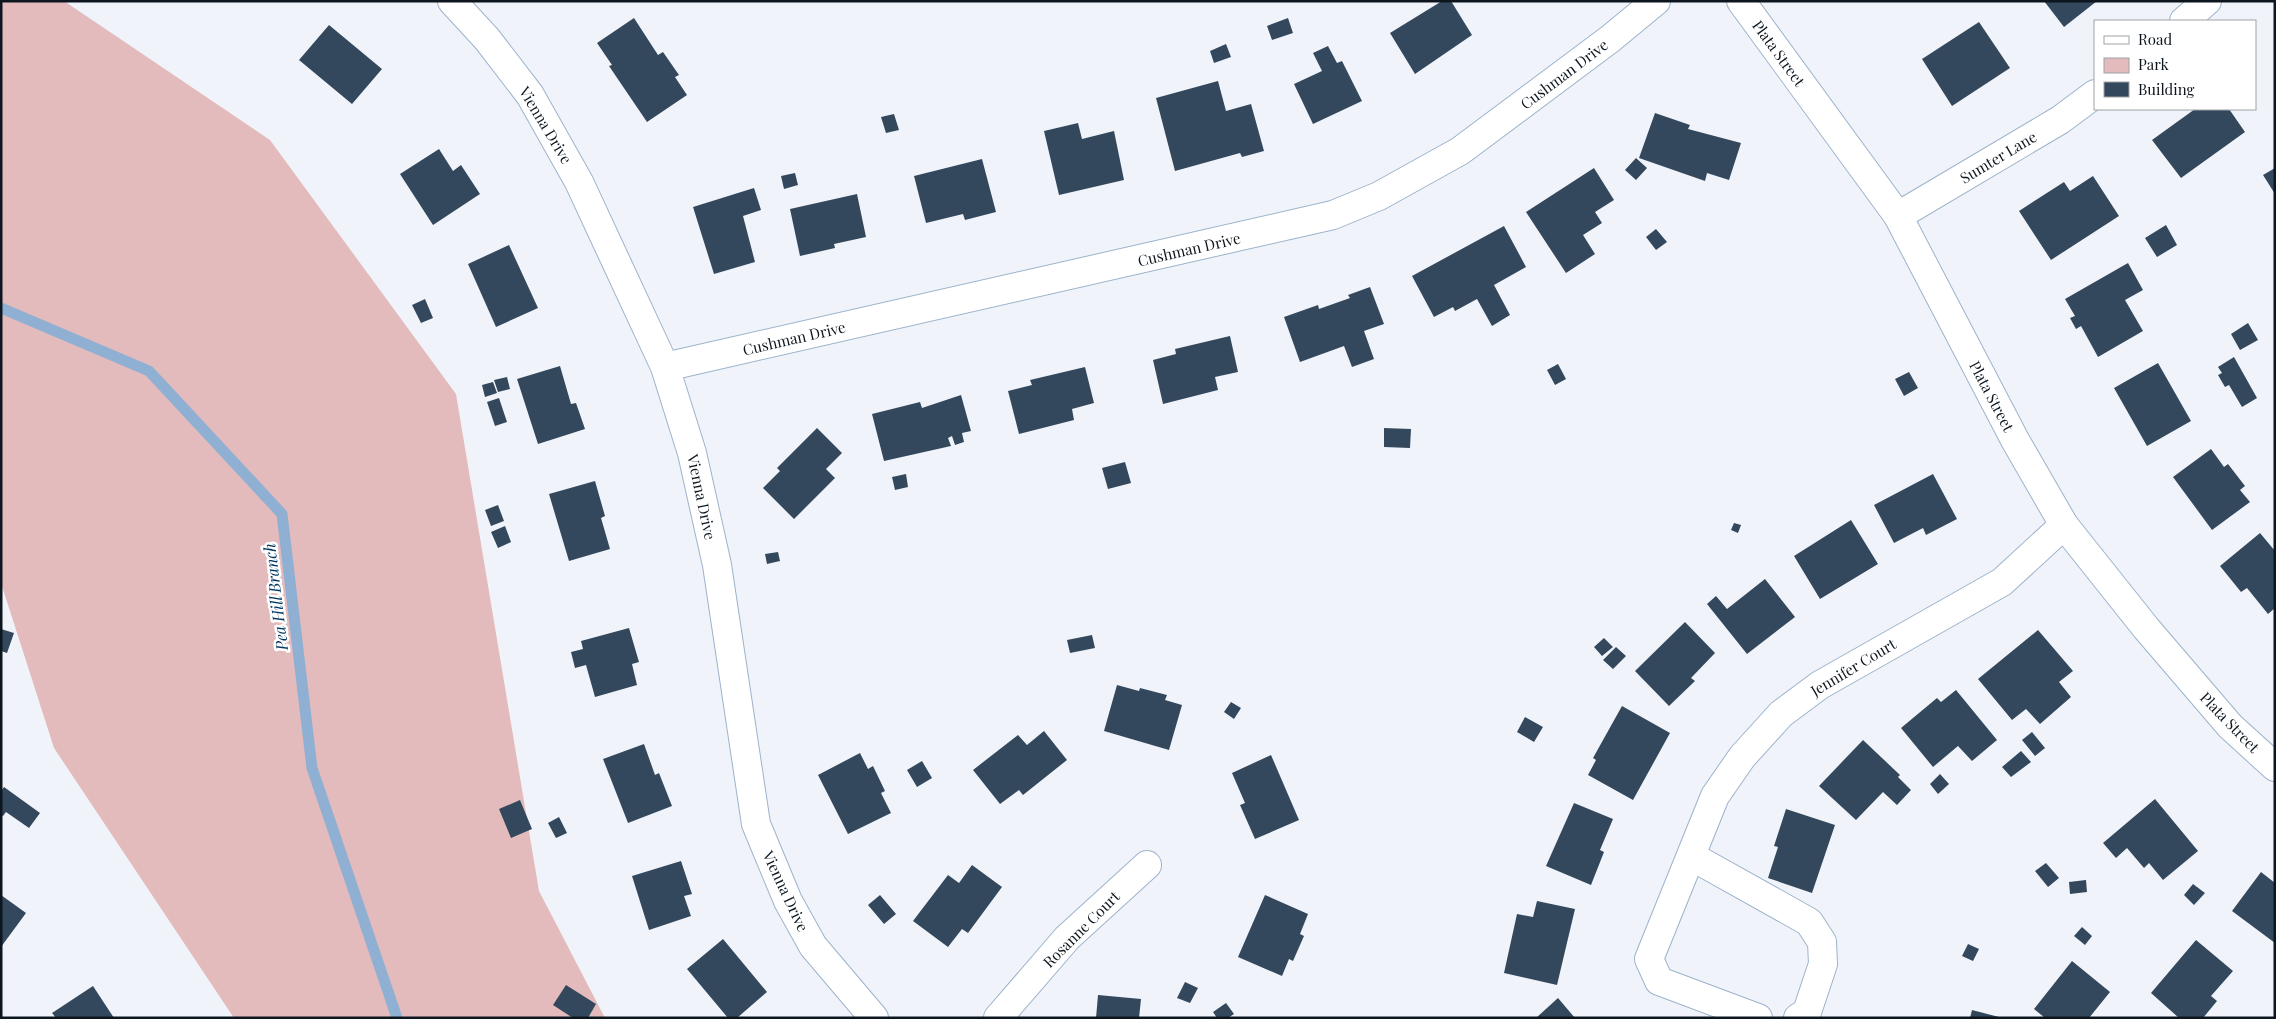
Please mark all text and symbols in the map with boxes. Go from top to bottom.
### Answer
street label: Plata Street [1748,16,1810,91]
legend [2094,20,2256,110]
text: Road [2138,29,2172,49]
street label: Cushman Drive [1516,34,1612,114]
text: Park [2138,54,2170,74]
text: Building [2138,79,2195,99]
street label: Vienna Drive [515,82,577,167]
street label: Sumter Lane [1956,126,2040,188]
street label: Cushman Drive [1136,227,1242,271]
street label: Cushman Drive [741,316,847,360]
street label: Plata Street [1965,357,2019,435]
street label: Vienna Drive [683,452,721,541]
water label: Pea Hill Branch [258,542,292,653]
street label: Jennifer Court [1806,633,1900,701]
street label: Plata Street [2196,687,2264,757]
street label: Vienna Drive [758,847,813,934]
street label: Rosanne Court [1038,886,1124,972]

